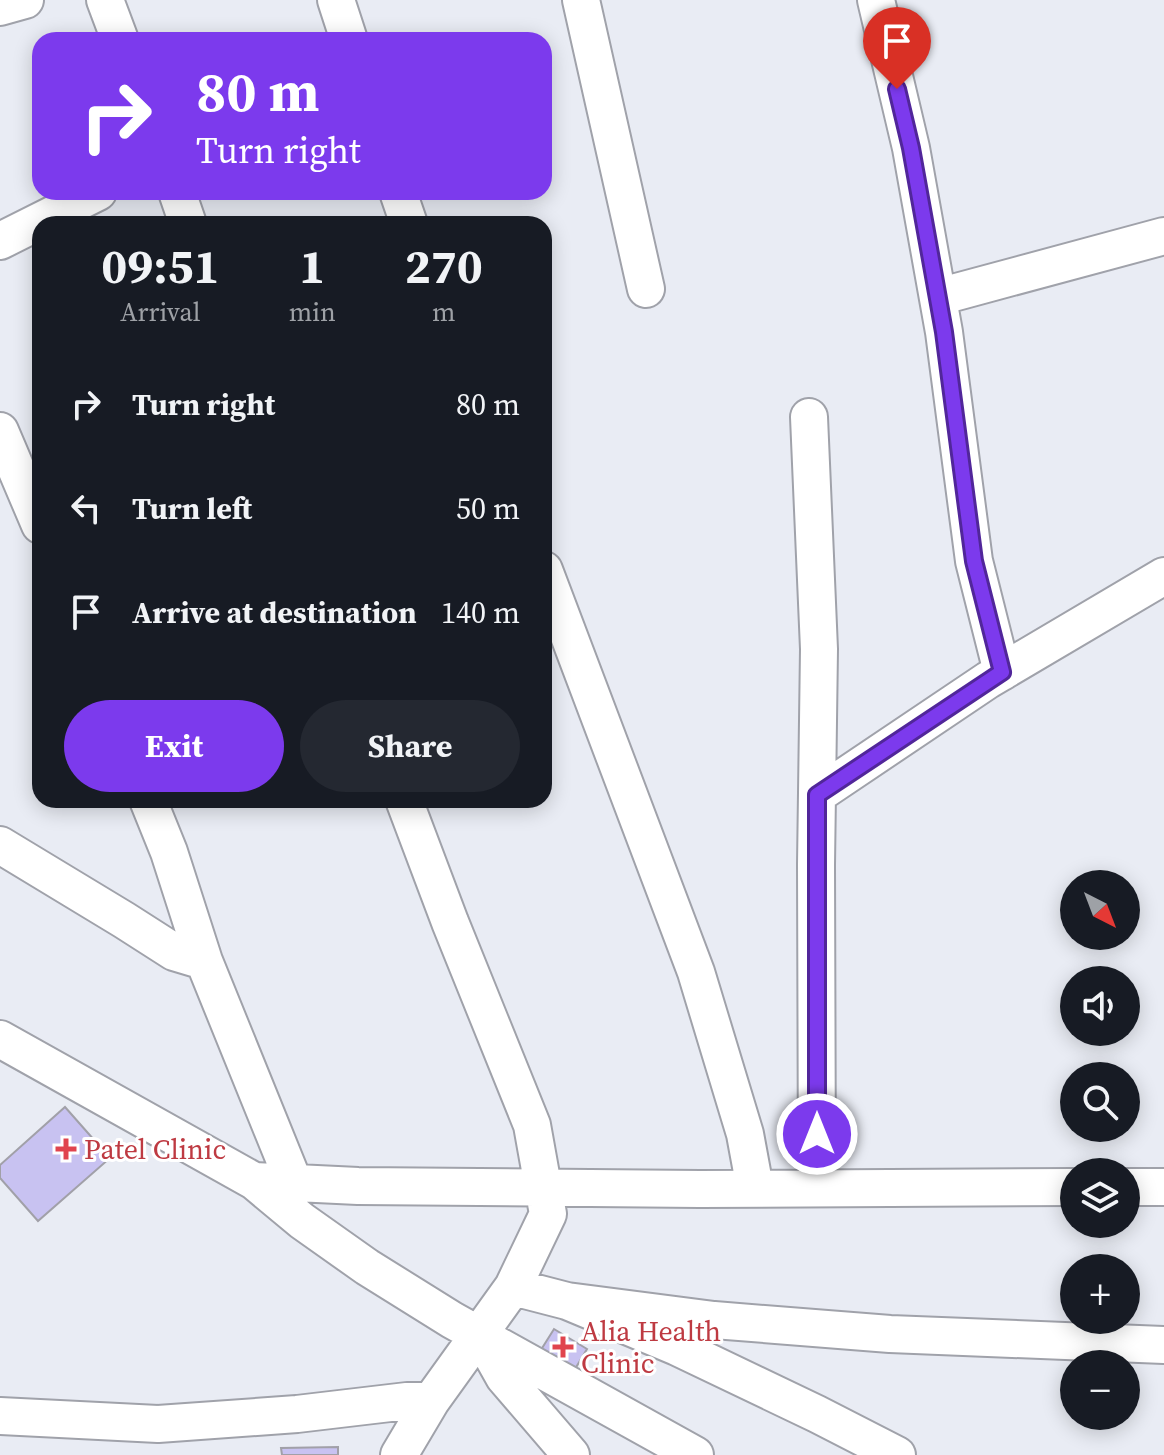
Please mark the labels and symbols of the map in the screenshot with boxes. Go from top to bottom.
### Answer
pin [863,7,931,89]
north arrow [1060,870,1140,950]
position arrow [775,1092,859,1176]
place label: Patel Clinic [84,1130,226,1168]
marker: Patel Clinic [55,1138,77,1160]
place label: Alia Health Clinic [581,1312,721,1382]
marker: Alia Health Clinic [552,1336,574,1358]

